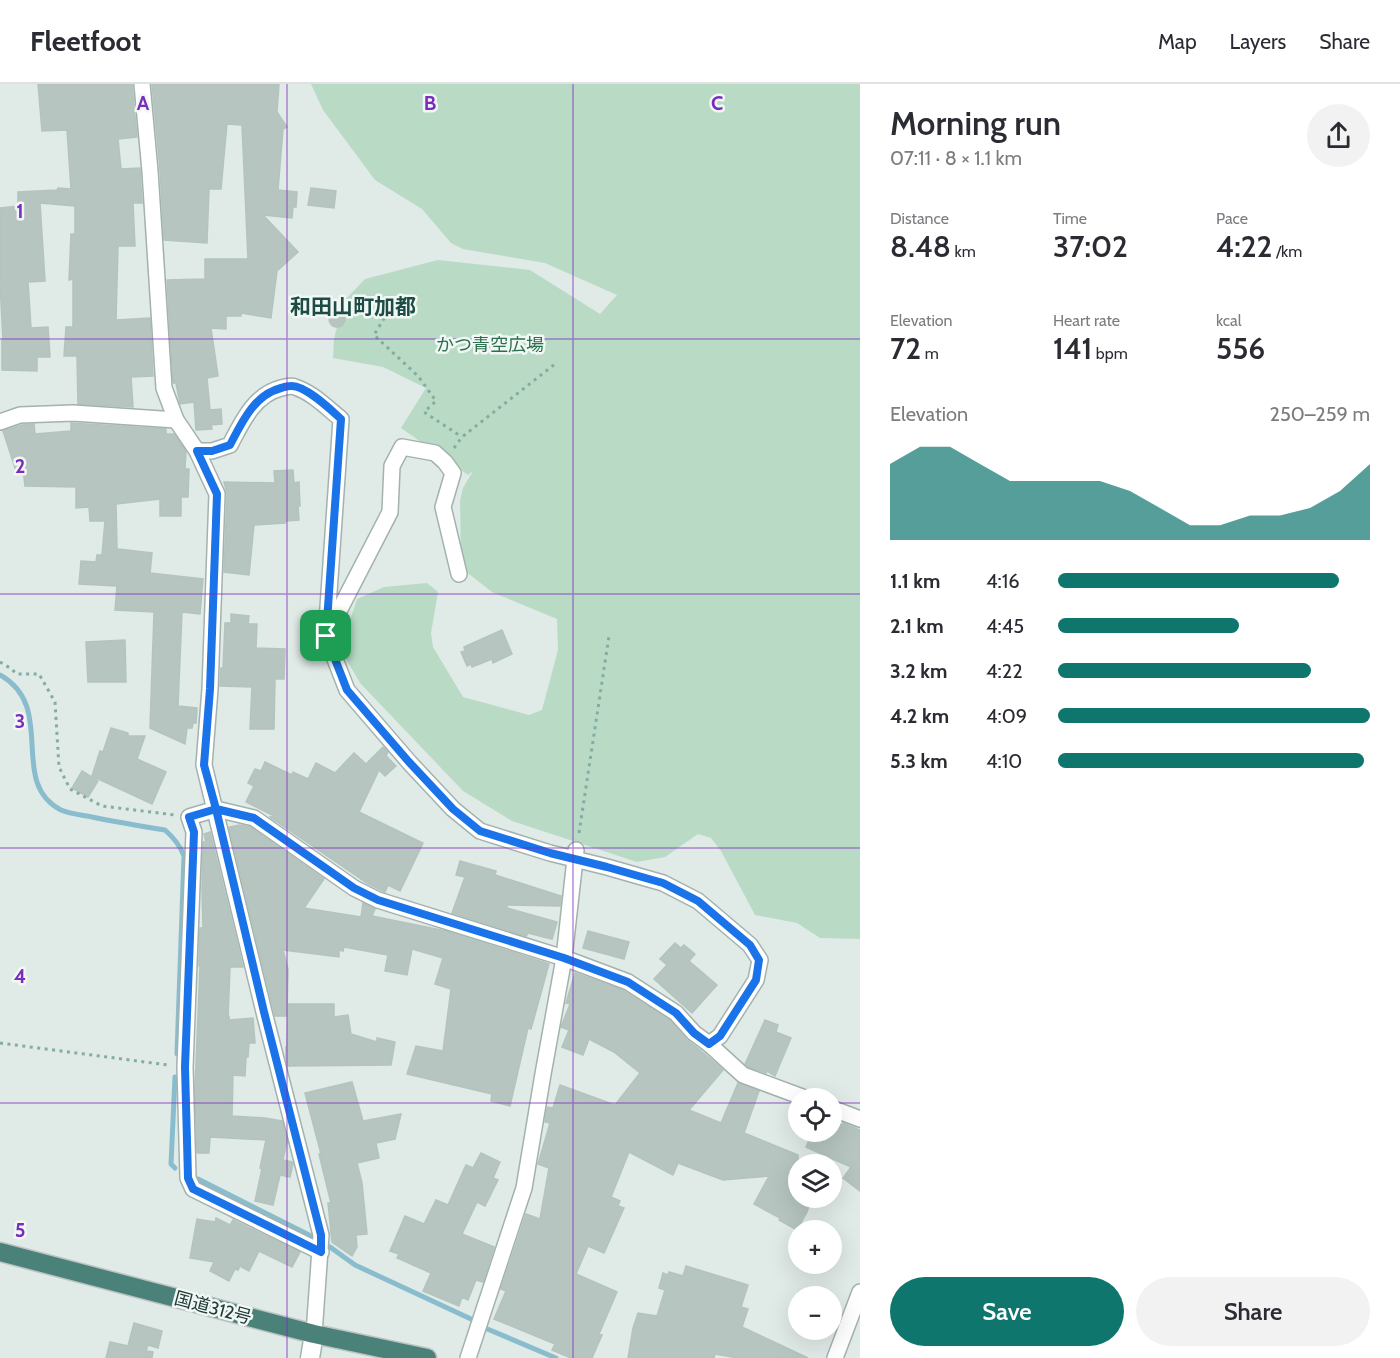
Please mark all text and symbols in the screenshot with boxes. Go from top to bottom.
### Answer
text: Fleetfoot [30,24,141,58]
text: Map [1158,29,1197,54]
text: Layers [1230,29,1286,54]
text: Share [1319,29,1370,54]
text: A [137,91,150,115]
text: B [424,91,436,115]
text: C [711,91,723,115]
text: Morning run [890,103,1061,143]
button: share [1307,104,1370,167]
text: 07:11 · 8 × 1.1 km [890,146,1022,170]
text: 1 [16,199,24,223]
text: Distance [890,209,949,228]
text: Time [1053,209,1087,228]
text: Pace [1216,209,1248,228]
text: 8.48 [890,228,951,265]
text: 37:02 [1053,228,1128,265]
text: 4:22 [1216,228,1272,265]
text: km [951,242,976,261]
text: /km [1272,242,1302,261]
district label: 和田山町加都 [290,294,416,319]
text: Elevation [890,311,953,330]
text: Heart rate [1053,311,1120,330]
text: kcal [1216,311,1242,330]
text: 72 [890,330,921,367]
text: 141 [1053,330,1092,367]
text: 556 [1216,330,1265,367]
park label: かつ青空広場 [436,334,544,356]
text: m [921,344,939,363]
text: bpm [1092,344,1128,363]
text: Elevation [890,402,968,426]
text: 250–259 m [1270,402,1370,426]
text: 2 [15,454,25,478]
text: 1.1 km [890,569,940,593]
text: 4:16 [986,569,1020,593]
pin [300,610,351,661]
text: 2.1 km [890,614,944,638]
text: 4:45 [986,614,1024,638]
icon: arrive [309,619,342,652]
text: 3.2 km [890,659,947,683]
text: 4:22 [986,659,1023,683]
text: 4.2 km [890,704,949,728]
text: 4:09 [986,704,1027,728]
text: 3 [15,709,25,733]
text: 5.3 km [890,749,948,773]
text: 4:10 [986,749,1022,773]
text: 4 [14,964,26,988]
map controls [788,1088,842,1340]
button: locate [788,1088,842,1142]
button: layers [788,1154,842,1208]
text: 5 [15,1218,25,1242]
button: + [788,1220,842,1274]
button: Save [890,1277,1124,1346]
button: Share [1136,1277,1370,1346]
button: − [788,1286,842,1340]
street label: 国道312号 [172,1287,254,1329]

